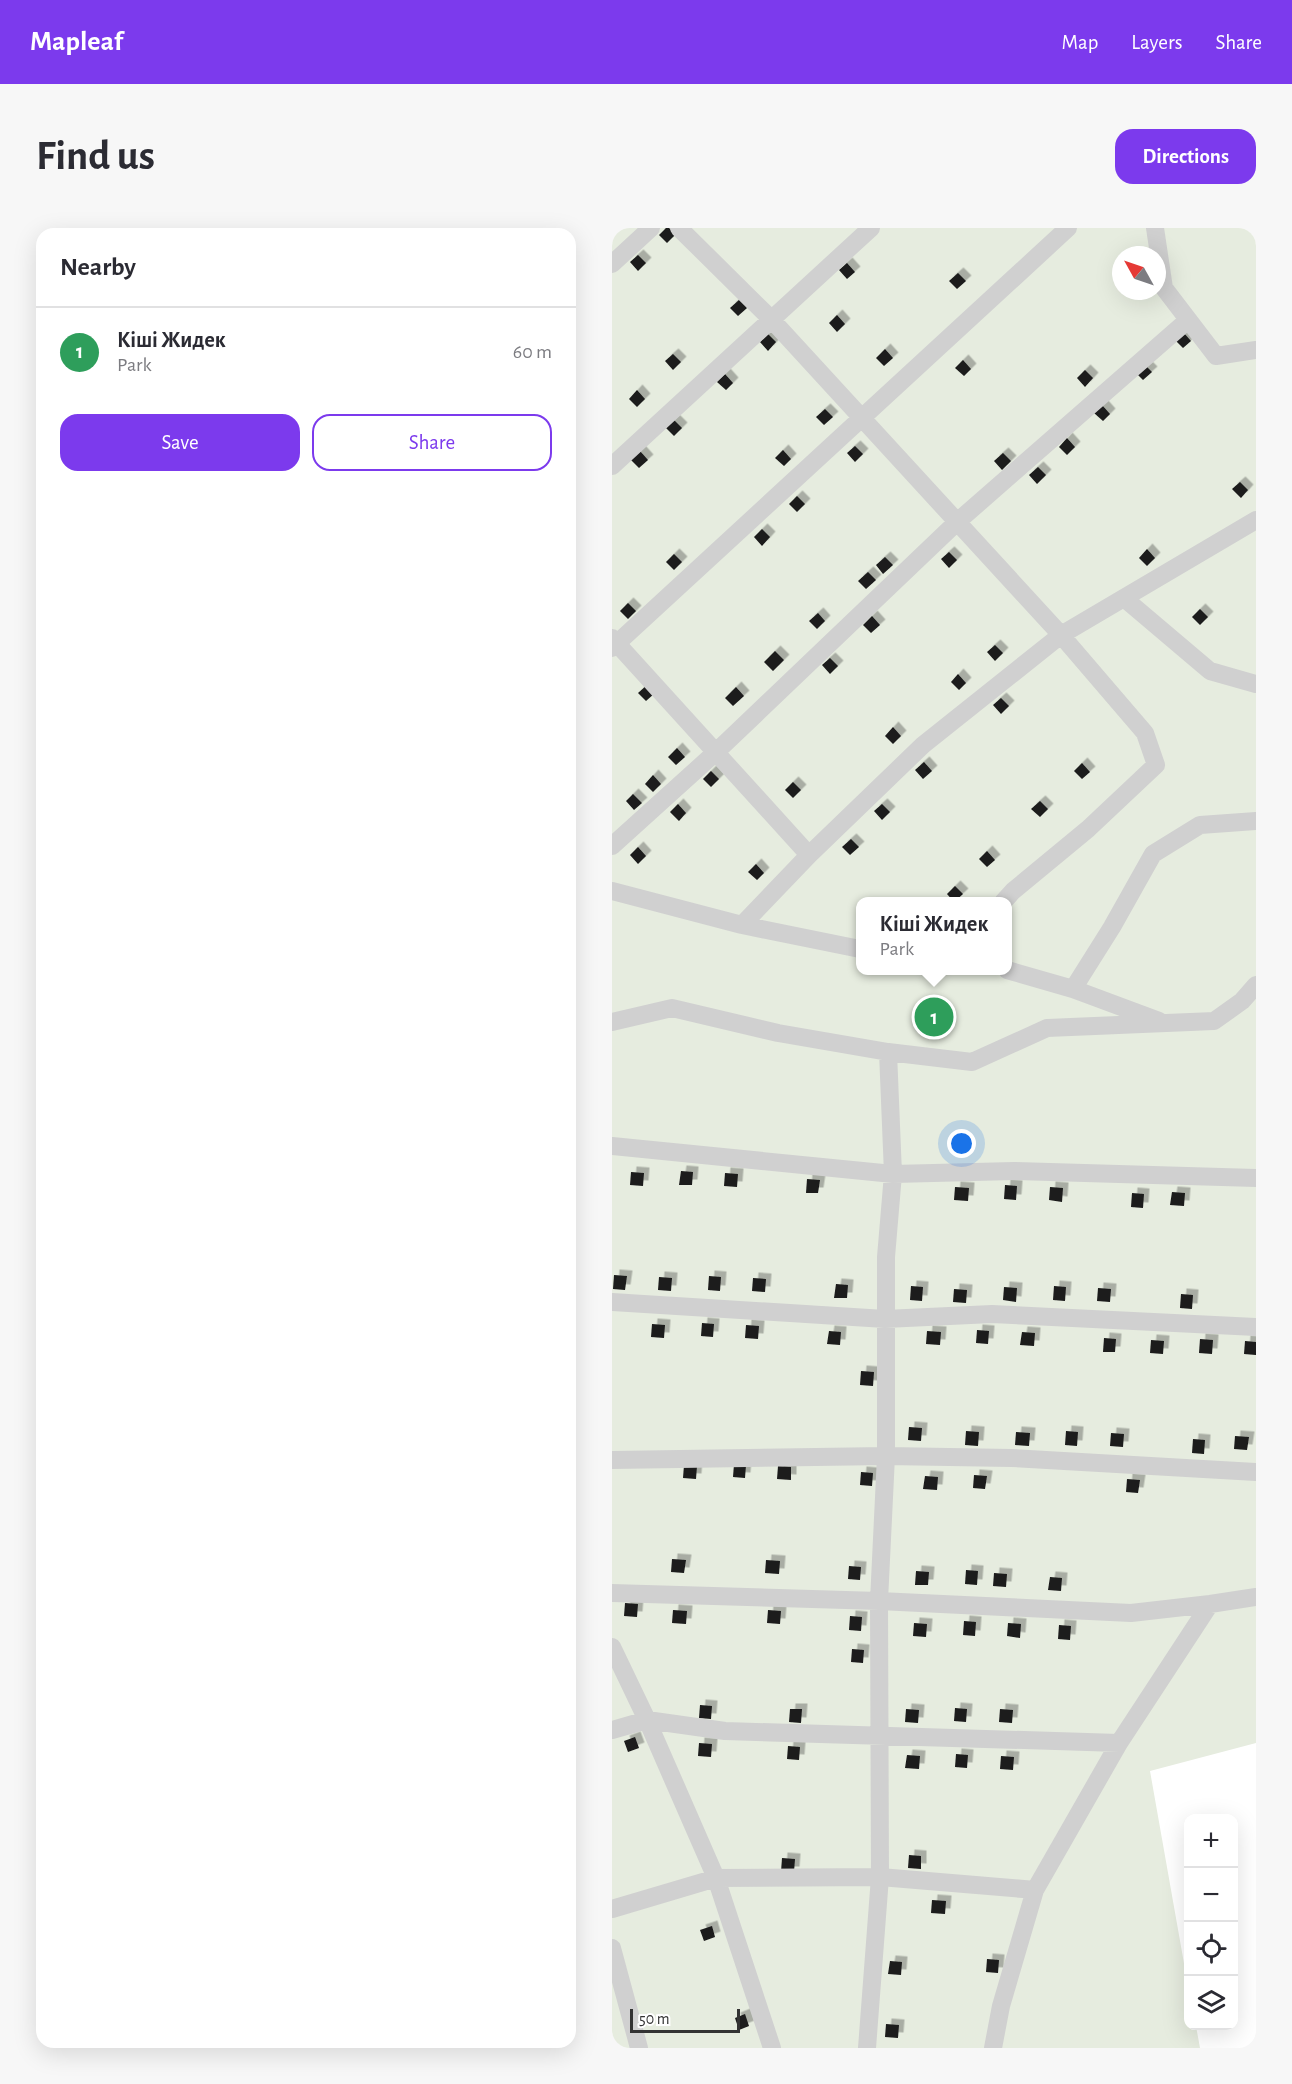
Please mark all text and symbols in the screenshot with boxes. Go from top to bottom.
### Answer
text: Mapleaf [30,28,123,56]
text: Map [1062,32,1098,53]
text: Layers [1131,32,1182,53]
text: Share [1215,32,1262,53]
button: Directions [1115,129,1256,184]
text: Find us [36,135,155,177]
north arrow [1112,246,1166,300]
text: Nearby [60,254,136,280]
text: Кіші Жидек [117,329,226,351]
text: 1 [76,342,83,362]
text: 60 m [513,342,552,362]
text: Park [117,355,152,375]
button: Save [60,414,300,471]
button: Share [312,414,552,471]
popup [856,897,1012,975]
text: Кіші Жидек [880,913,988,935]
text: Park [880,939,914,959]
pin: 1 [914,994,954,1040]
your location [947,1129,976,1158]
map controls [1184,1814,1238,2030]
button: + [1184,1814,1238,1868]
button: − [1184,1868,1238,1922]
button: locate [1184,1922,1238,1976]
button: layers [1184,1976,1238,2030]
scale bar [630,2006,740,2034]
text: 50 m [639,2011,670,2027]

